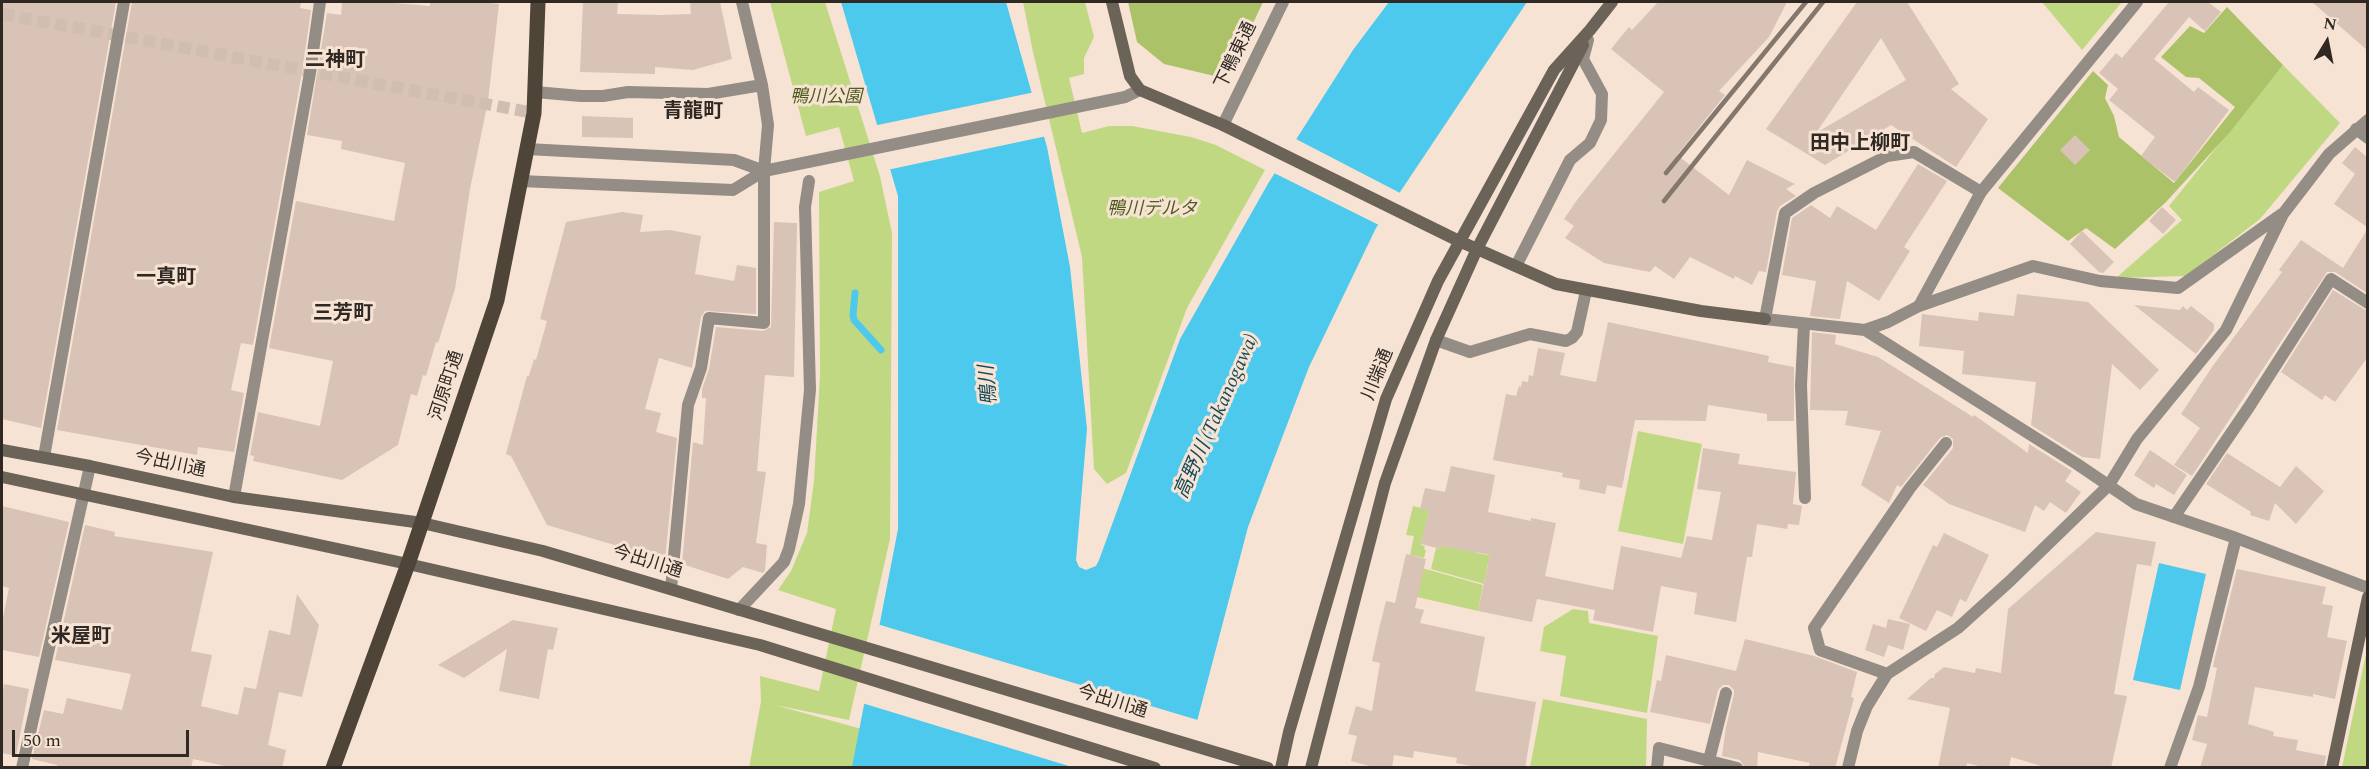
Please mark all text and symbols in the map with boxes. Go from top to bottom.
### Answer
text: N [2322,11,2339,37]
north arrow [2297,12,2357,72]
street label: 下鴨東通 [1212,19,1262,93]
district label: 二神町 [305,50,365,74]
park label: 鴨川公園 [790,87,862,109]
district label: 青龍町 [663,101,723,125]
district label: 田中上柳町 [1810,133,1910,157]
park label: 鴨川デルタ [1107,199,1197,221]
district label: 一真町 [136,267,196,291]
district label: 三芳町 [313,303,373,327]
water label: 高野川 (Takanogawa) [1171,331,1265,503]
street label: 川端通 [1359,346,1399,404]
street label: 河原町通 [427,348,469,424]
water label: 鴨川 [976,364,1004,406]
street label: 今出川通 [133,447,207,483]
street label: 今出川通 [609,542,685,584]
district label: 米屋町 [51,626,111,650]
street label: 今出川通 [1074,682,1150,724]
scale bar [15,718,192,756]
text: 50 m [23,727,61,754]

